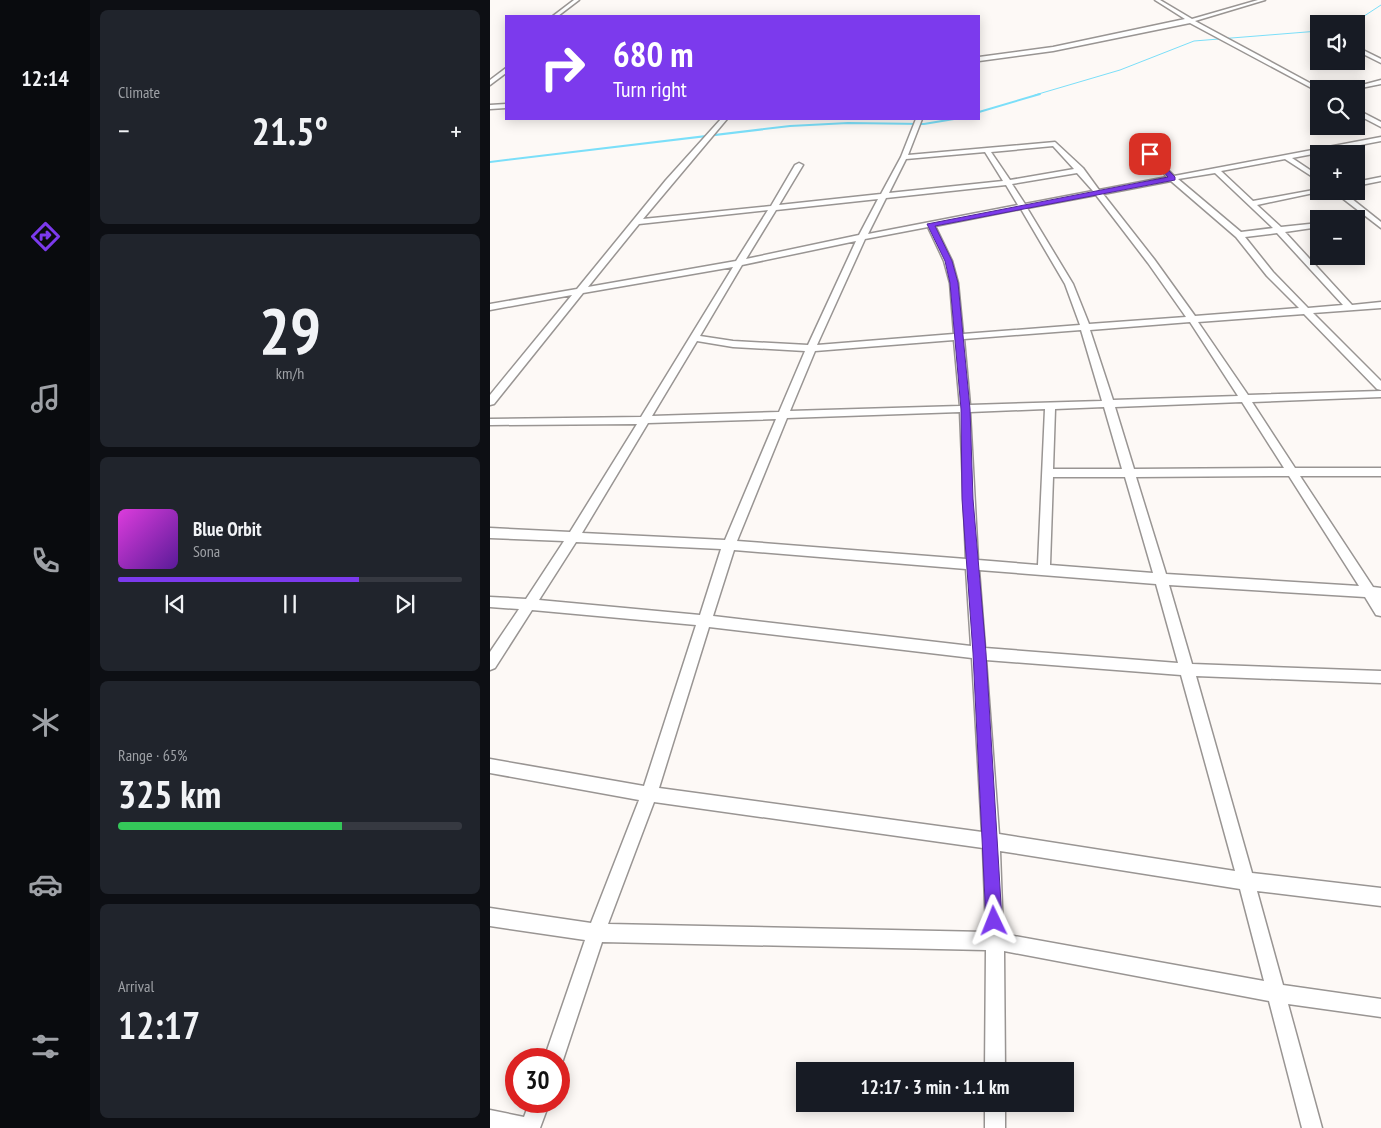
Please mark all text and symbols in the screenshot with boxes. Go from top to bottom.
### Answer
map controls [1310,15,1365,265]
button: sound [1310,15,1365,70]
text: 680 m [613,31,694,77]
icon: right [530,35,595,100]
text: 12:14 [21,64,69,92]
text: Turn right [613,75,687,103]
button: search [1310,80,1365,135]
text: Climate [118,82,160,102]
text: 21.5° [252,106,328,155]
text: − [118,112,130,149]
text: + [450,112,462,149]
pin [1129,133,1171,175]
icon: arrive [1136,140,1164,168]
button: + [1310,145,1365,200]
button: − [1310,210,1365,265]
icon: directions [28,219,63,254]
text: 29 [259,288,321,372]
text: km/h [276,363,304,383]
icon: music [28,381,63,416]
text: Blue Orbit [193,517,262,541]
text: Sona [193,541,220,561]
icon: phone [28,543,63,578]
icon: previous [161,590,189,618]
icon: pause [276,590,304,618]
icon: next [391,590,419,618]
icon: climate [28,705,63,740]
text: Range · 65% [118,745,187,765]
text: 325 km [118,769,221,818]
icon: car [28,867,63,902]
position arrow [967,894,1019,946]
text: Arrival [118,976,154,996]
text: 12:17 [118,1000,200,1049]
icon: filters [28,1029,63,1064]
speed limit sign: 30 [505,1048,570,1113]
text: 12:17 · 3 min · 1.1 km [861,1075,1009,1099]

